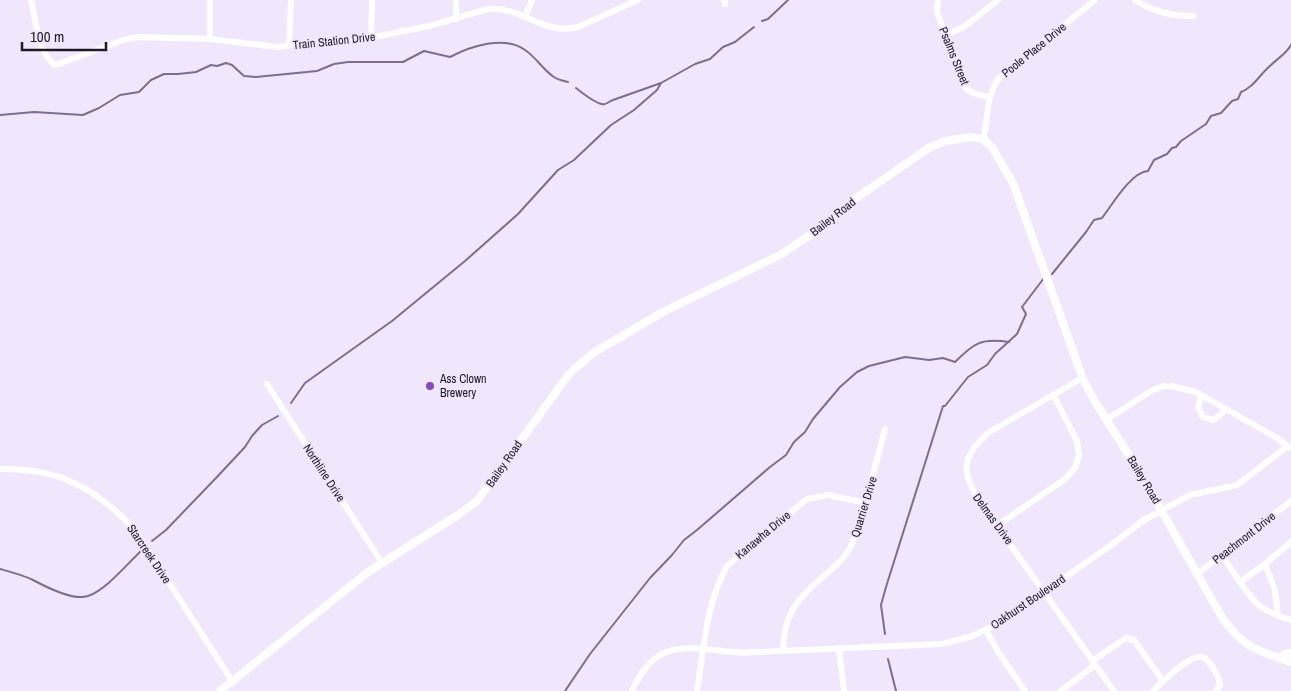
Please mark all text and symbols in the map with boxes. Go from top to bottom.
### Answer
street label: Poole Place Drive [998,19,1070,81]
scale bar [22,20,106,52]
street label: Psalms Street [935,25,973,88]
text: 100 m [30,26,64,47]
street label: Train Station Drive [292,29,376,53]
street label: Bailey Road [807,194,859,240]
place label: Ass Clown Brewery [439,371,486,401]
marker: Ass Clown Brewery [424,380,436,392]
street label: Bailey Road [482,437,526,491]
street label: Northline Drive [299,441,349,505]
street label: Bailey Road [1123,453,1165,507]
street label: Quarrier Drive [847,475,881,539]
street label: Delmas Drive [969,490,1017,548]
street label: Kanawha Drive [732,507,794,563]
street label: Peachmont Drive [1209,508,1279,568]
street label: Starcreek Drive [123,521,175,587]
street label: Oakhurst Boulevard [987,571,1069,633]

